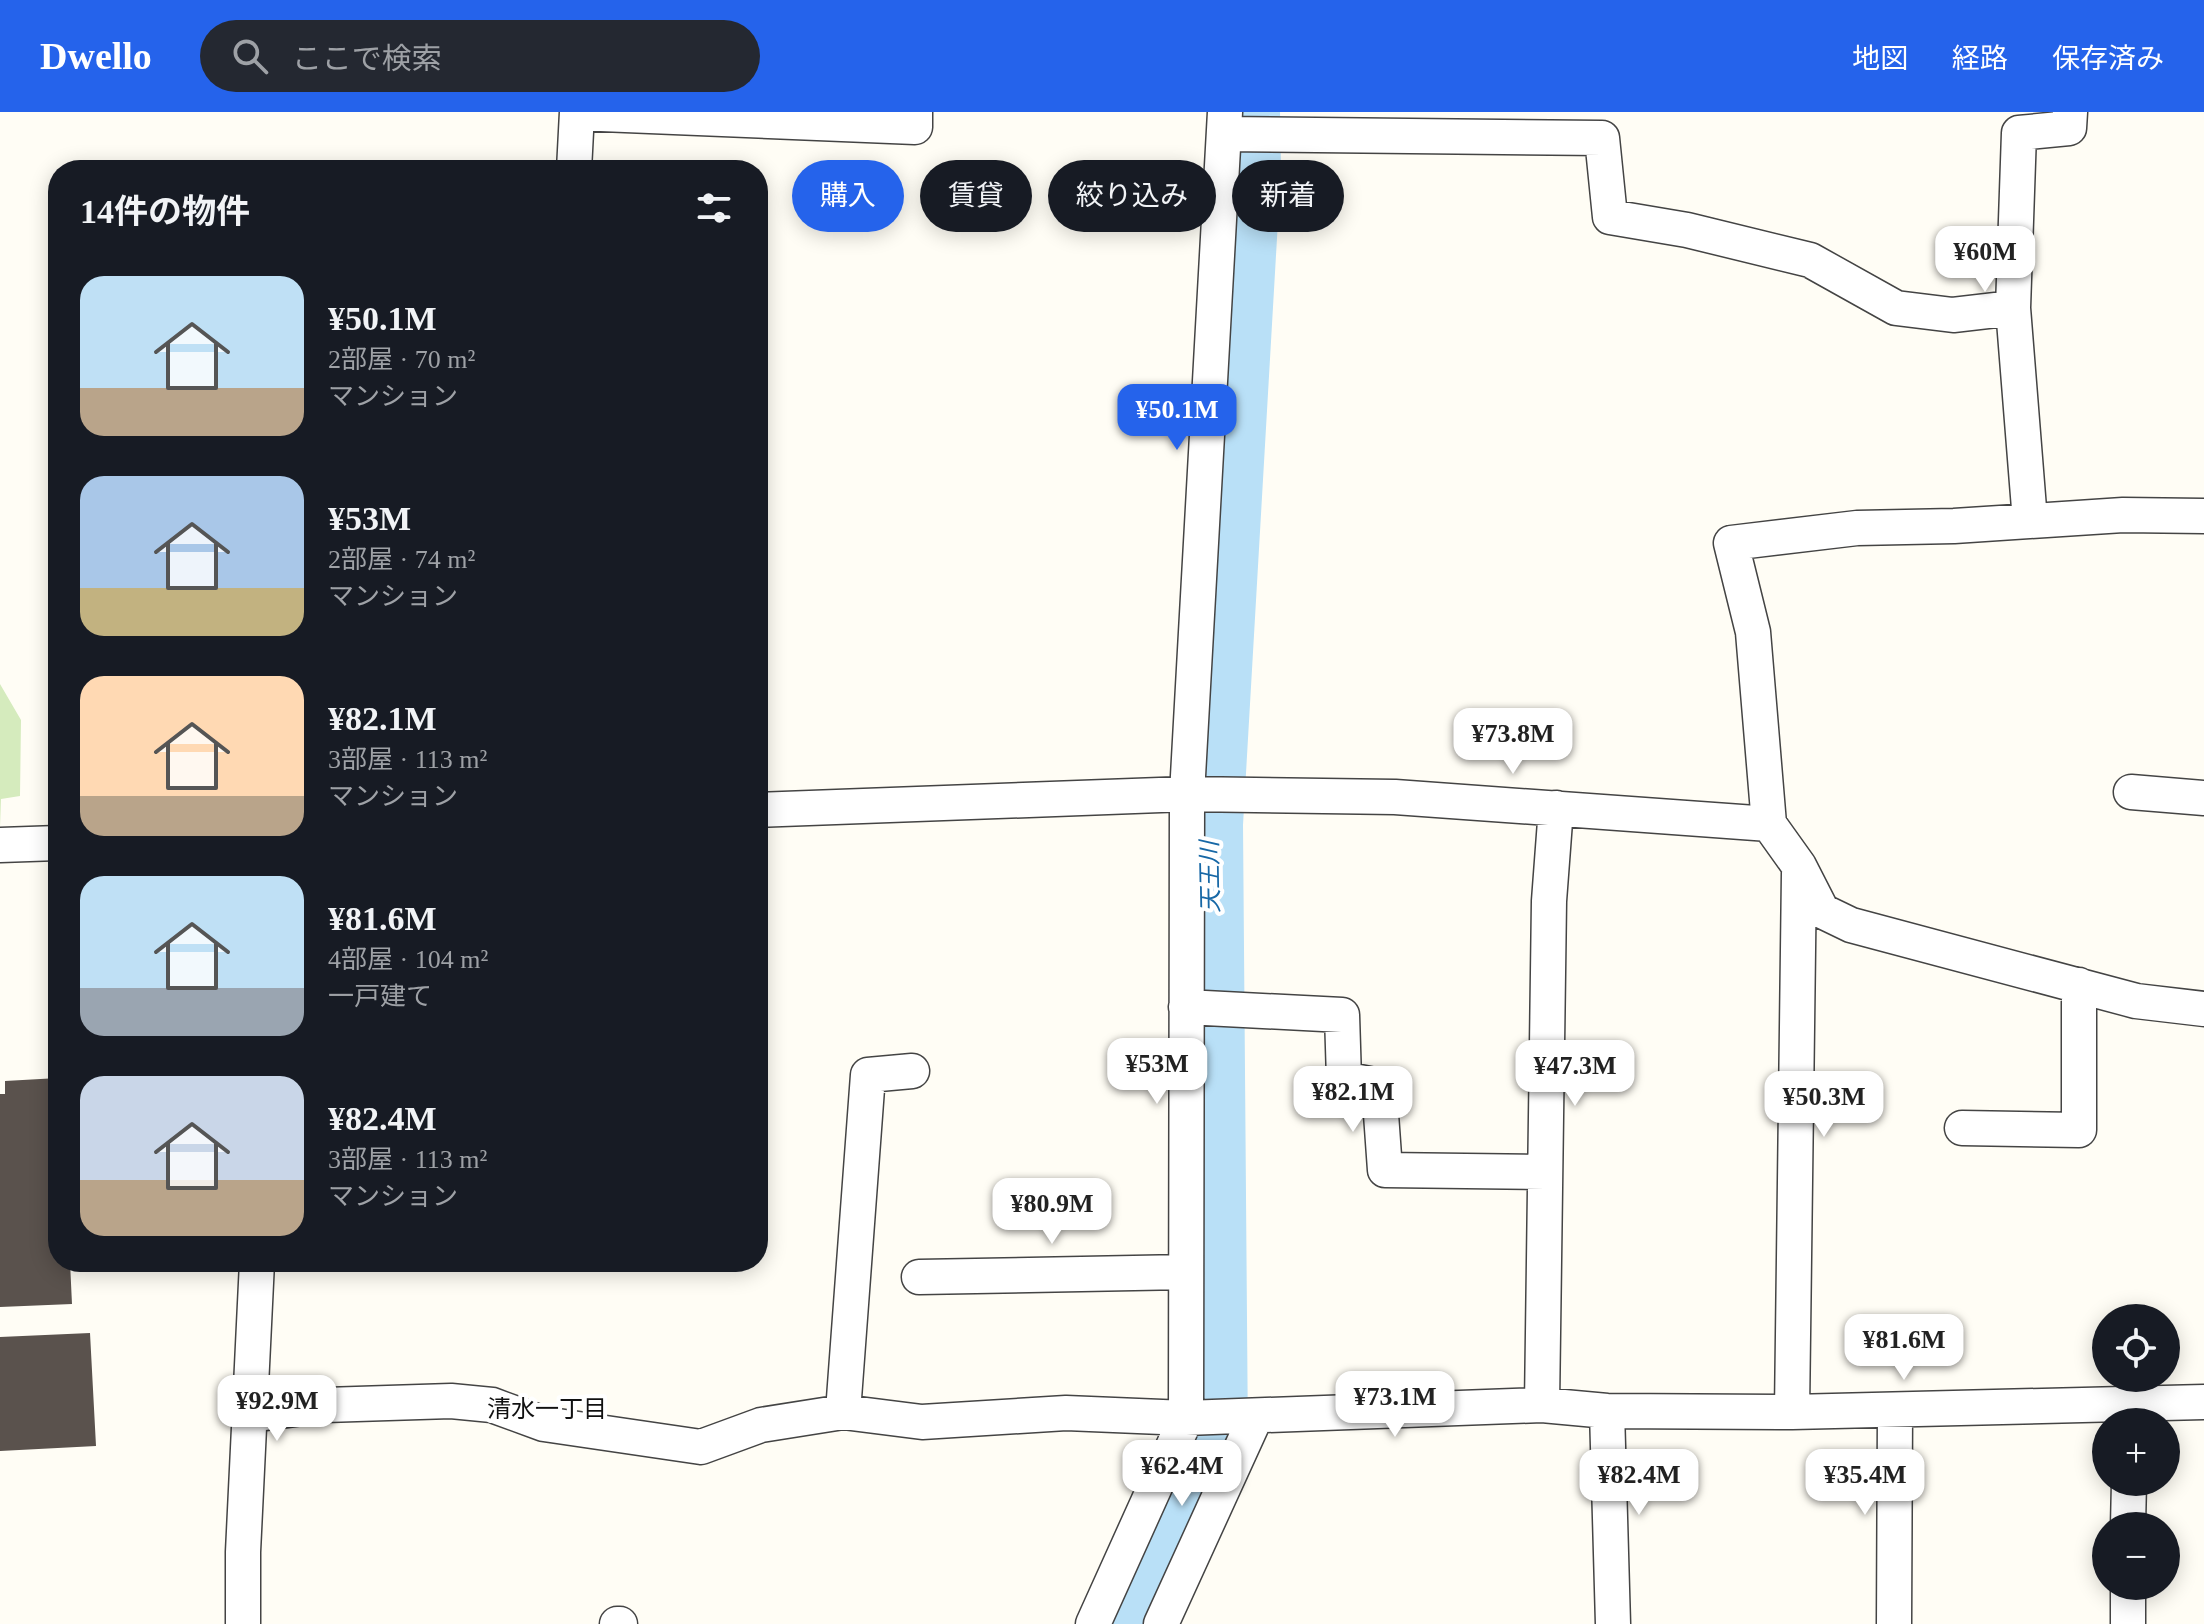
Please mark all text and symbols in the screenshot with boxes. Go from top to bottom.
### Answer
search box [200,20,760,92]
icon: search [228,34,272,78]
text: Dwello [40,35,152,77]
text: ここで検索 [292,42,442,75]
text: 地図 [1852,43,1908,74]
text: 経路 [1952,43,2008,74]
text: 保存済み [2052,43,2164,74]
chip: 購入 [792,160,904,232]
chip: 賃貸 [920,160,1032,232]
chip: 絞り込み [1048,160,1216,232]
chip: 新着 [1232,160,1344,232]
icon: filters [692,186,736,230]
text: 14件の物件 [80,193,250,230]
pin: ¥60M [1938,226,2032,294]
text: ¥60M [1953,237,2017,266]
text: ¥50.1M [328,300,437,337]
icon: home [144,308,240,404]
text: 2部屋 · 70 m² [328,345,475,374]
text: マンション [328,382,458,411]
pin: ¥50.1M [1112,384,1242,452]
text: ¥50.1M [1135,395,1219,424]
text: ¥53M [328,500,411,537]
icon: home [144,508,240,604]
text: 2部屋 · 74 m² [328,545,475,574]
text: マンション [328,582,458,611]
text: ¥82.1M [328,700,437,737]
icon: home [144,708,240,804]
pin: ¥73.8M [1448,708,1578,776]
text: ¥73.8M [1471,719,1555,748]
text: 3部屋 · 113 m² [328,745,487,774]
text: マンション [328,782,458,811]
water label: 天王川 [1196,838,1224,913]
text: ¥81.6M [328,900,437,937]
icon: home [144,908,240,1004]
text: 4部屋 · 104 m² [328,945,488,974]
text: 一戸建て [328,982,432,1011]
pin: ¥53M [1110,1038,1204,1106]
pin: ¥47.3M [1510,1040,1640,1108]
text: ¥53M [1125,1049,1189,1078]
text: ¥47.3M [1533,1051,1617,1080]
pin: ¥82.1M [1288,1066,1418,1134]
pin: ¥50.3M [1759,1071,1889,1139]
text: ¥82.1M [1311,1077,1395,1106]
text: ¥50.3M [1782,1082,1866,1111]
text: ¥82.4M [328,1100,437,1137]
icon: home [144,1108,240,1204]
text: 3部屋 · 113 m² [328,1145,487,1174]
pin: ¥80.9M [987,1178,1117,1246]
text: マンション [328,1182,458,1211]
text: ¥80.9M [1010,1189,1094,1218]
map controls [2092,1304,2180,1600]
button: locate [2092,1304,2180,1392]
pin: ¥81.6M [1839,1314,1969,1382]
text: ¥81.6M [1862,1325,1946,1354]
pin: ¥73.1M [1330,1371,1460,1439]
pin: ¥92.9M [212,1375,342,1443]
text: ¥73.1M [1353,1382,1437,1411]
text: ¥92.9M [235,1386,319,1415]
district label: 清水一丁目 [487,1396,607,1422]
button: + [2092,1408,2180,1496]
pin: ¥62.4M [1117,1440,1247,1508]
pin: ¥82.4M [1574,1449,1704,1517]
pin: ¥35.4M [1800,1449,1930,1517]
text: ¥62.4M [1140,1451,1224,1480]
text: ¥82.4M [1597,1460,1681,1489]
text: ¥35.4M [1823,1460,1907,1489]
button: − [2092,1512,2180,1600]

